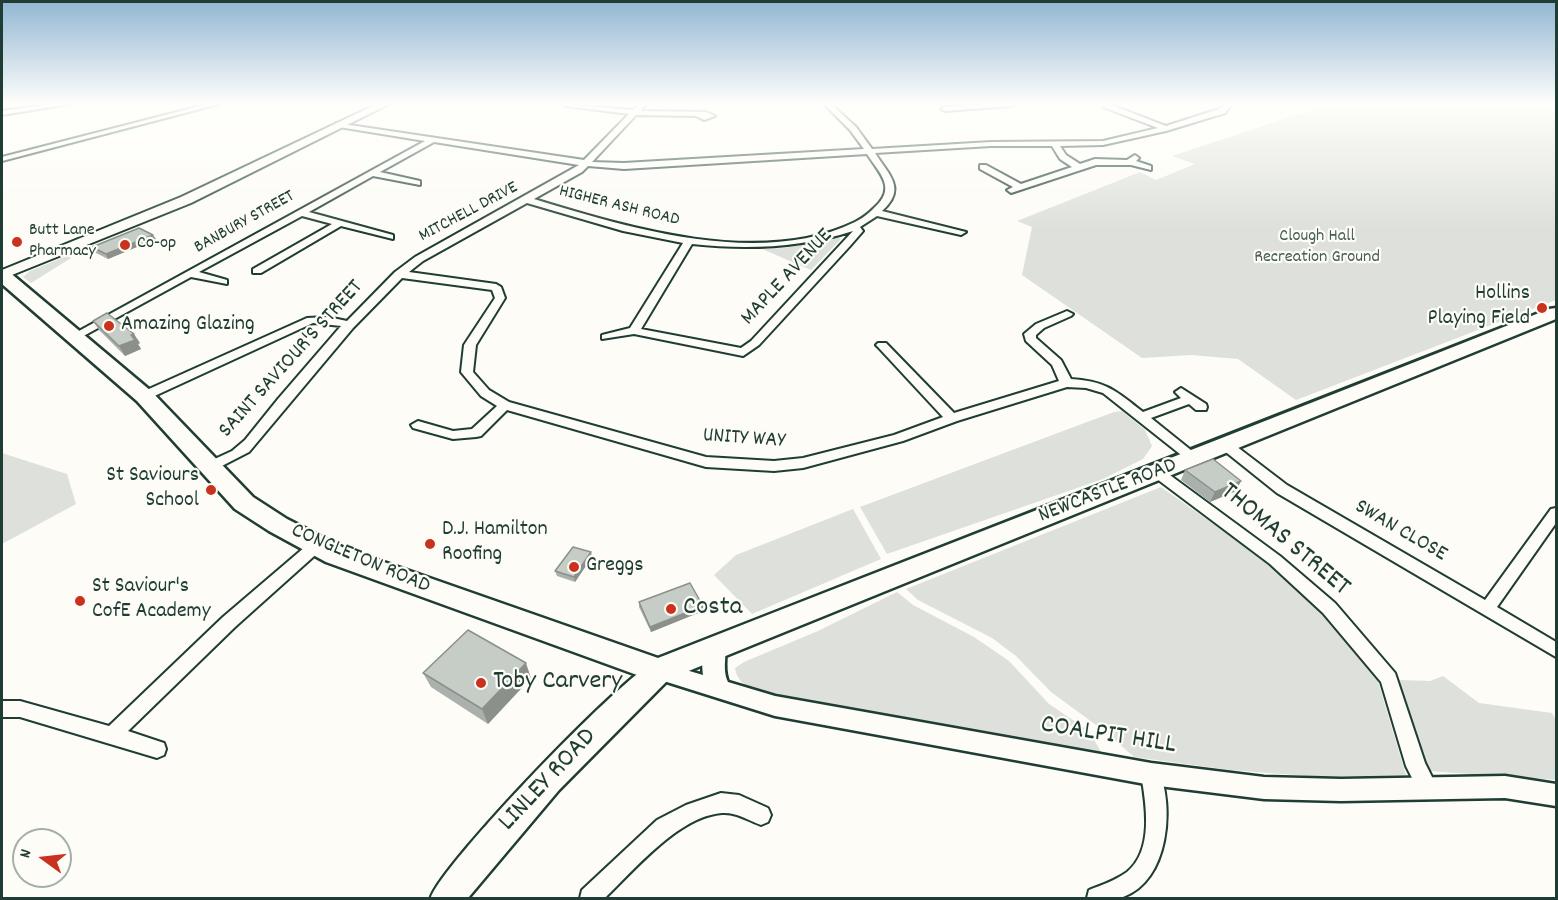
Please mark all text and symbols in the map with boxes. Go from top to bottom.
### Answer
street label: MITCHELL DRIVE [416,178,522,248]
street label: HIGHER ASH ROAD [556,182,682,232]
street label: BANBURY STREET [191,187,299,259]
place label: Butt Lane Pharmacy [29,221,96,264]
street label: MAPLE AVENUE [736,224,840,332]
park label: Clough Hall Recreation Ground [1254,227,1380,270]
place label: Co-op [137,234,176,256]
marker: Butt Lane Pharmacy [10,235,24,249]
marker: Co-op [118,238,132,252]
street label: SAINT SAVIOUR'S STREET [214,276,370,444]
place label: Hollins Playing Field [1428,282,1530,334]
marker: Hollins Playing Field [1535,301,1549,315]
place label: Amazing Glazing [121,313,255,339]
marker: Amazing Glazing [102,319,116,333]
street label: UNITY WAY [702,424,786,456]
street label: NEWCASTLE ROAD [1035,454,1181,530]
place label: St Saviours School [106,464,199,516]
street label: THOMAS STREET [1212,477,1356,605]
marker: St Saviours School [204,483,218,497]
street label: SWAN CLOSE [1349,495,1451,569]
place label: D.J. Hamilton Roofing [442,518,548,570]
street label: CONGLETON ROAD [286,519,434,601]
marker: D.J. Hamilton Roofing [423,537,437,551]
place label: Greggs [586,554,643,580]
marker: Greggs [567,560,581,574]
place label: St Saviour's CofE Academy [92,575,211,626]
place label: Costa [683,593,742,625]
marker: St Saviour's CofE Academy [73,594,87,608]
marker: Costa [664,602,678,616]
place label: Toby Carvery [493,667,622,699]
marker: Toby Carvery [474,676,488,690]
street label: COALPIT HILL [1038,710,1178,764]
street label: LINLEY ROAD [493,723,605,839]
north arrow [12,828,72,888]
text: N [14,847,38,861]

